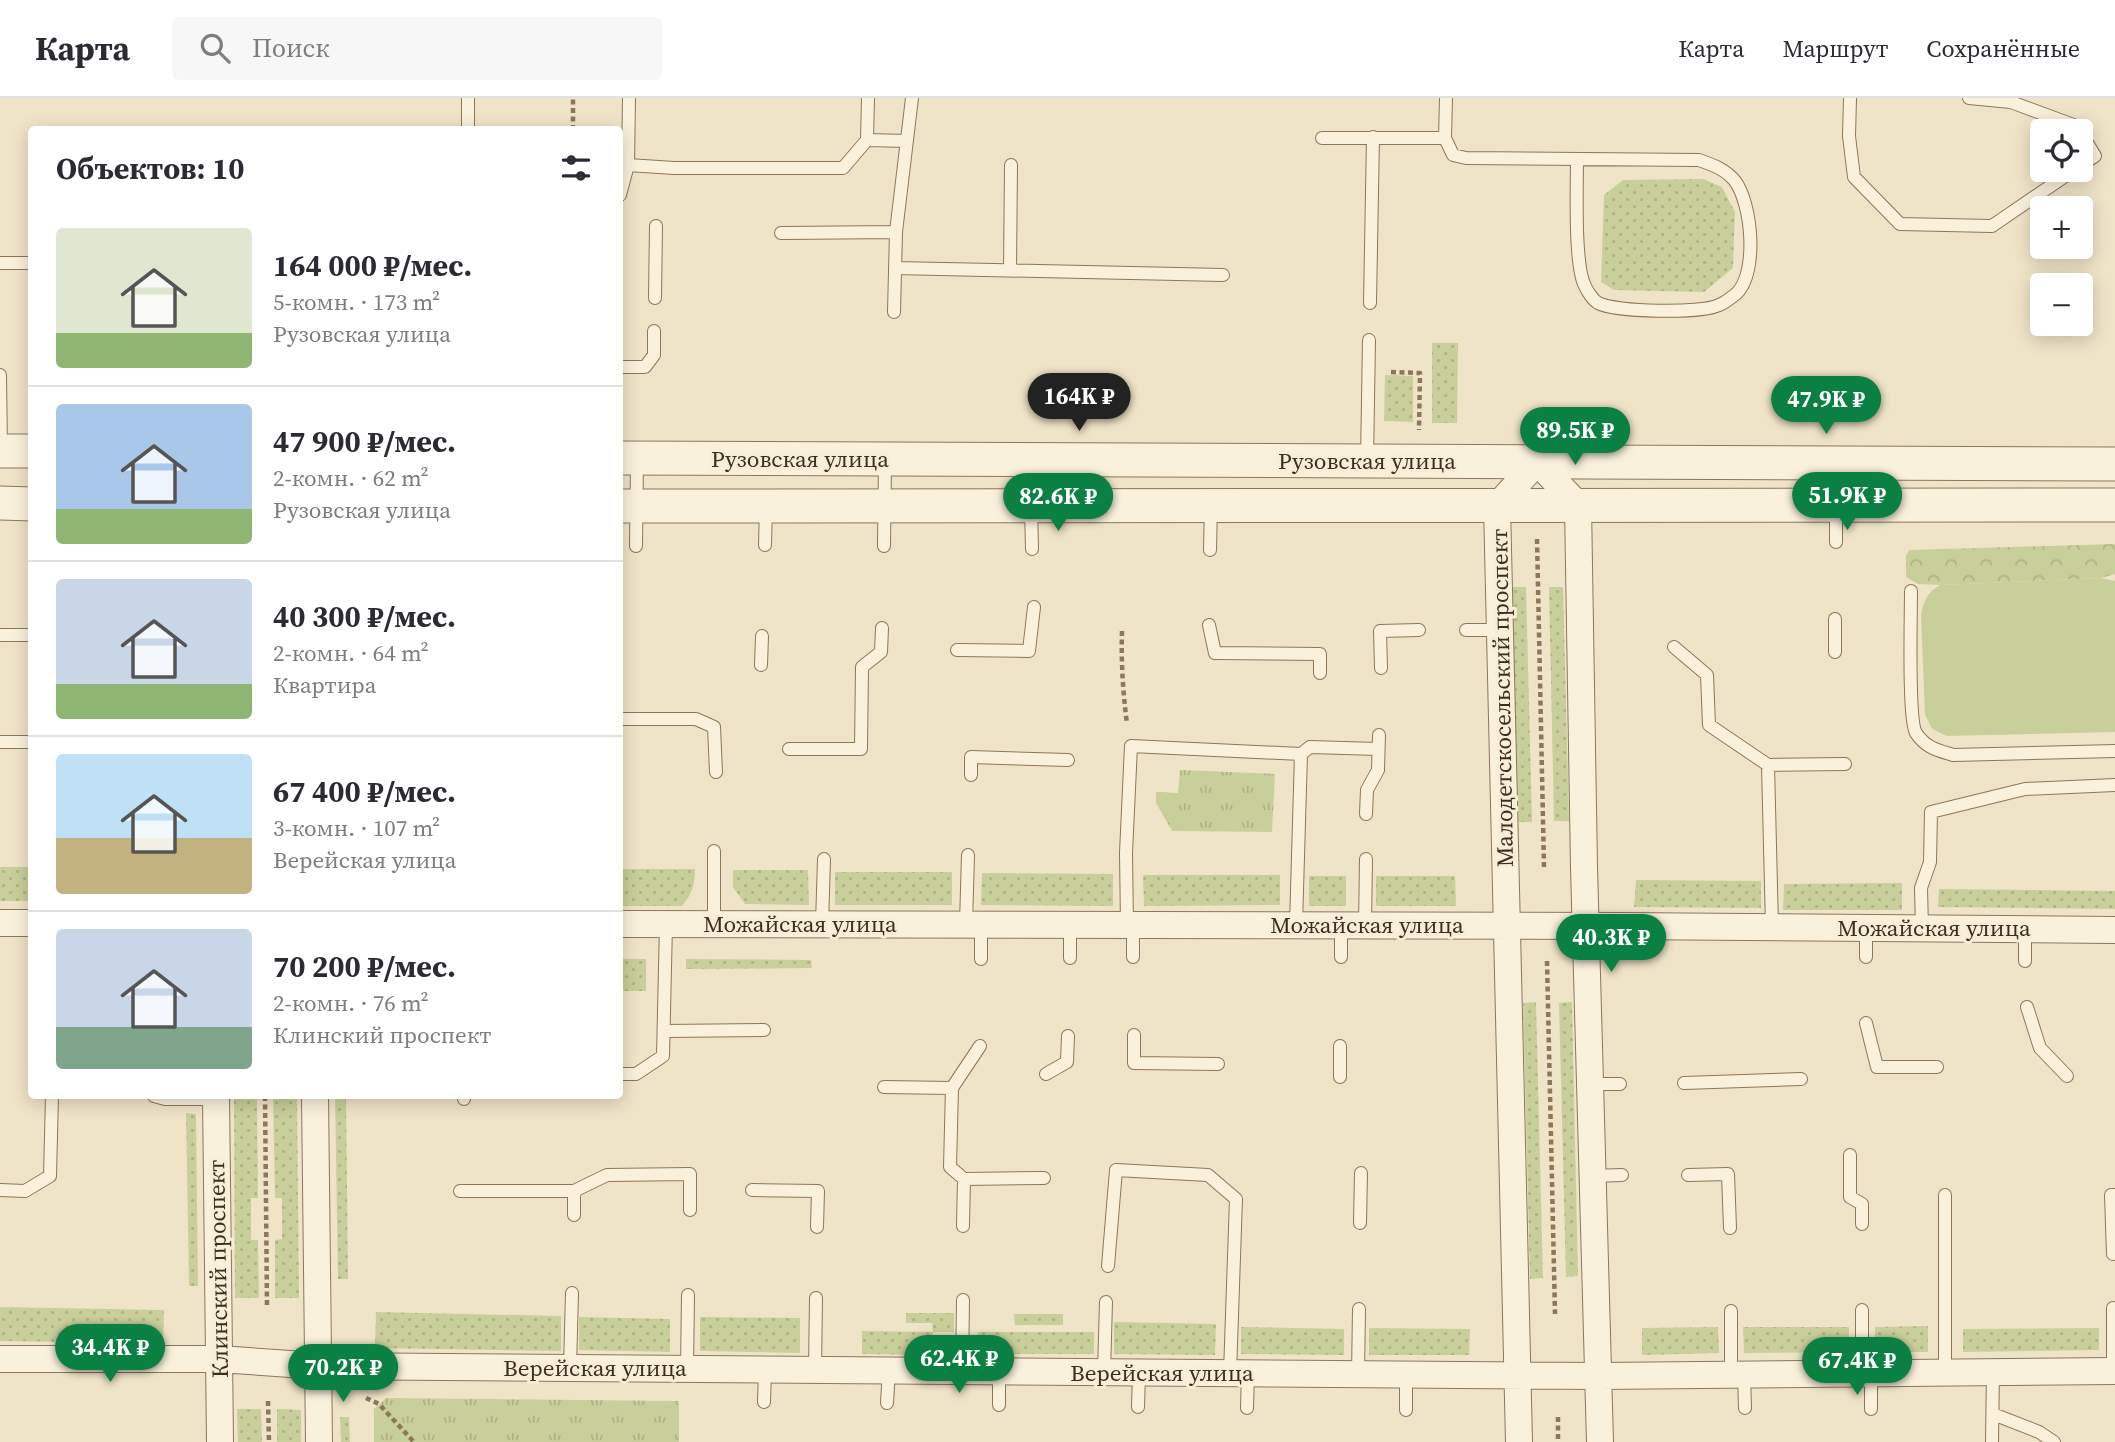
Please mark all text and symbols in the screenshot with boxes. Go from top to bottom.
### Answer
search box [172,17,662,80]
text: Карта [35,26,130,71]
icon: search [196,29,234,67]
text: Поиск [252,30,330,66]
text: Карта [1678,32,1744,65]
text: Маршрут [1782,32,1888,65]
text: Сохранённые [1926,32,2080,65]
map controls [2030,119,2093,336]
button: locate [2030,119,2093,182]
text: Объектов: 10 [56,148,244,189]
icon: filters [557,149,595,187]
button: + [2030,196,2093,259]
text: 164 000 ₽/мес. [273,245,472,286]
icon: home [112,256,196,340]
button: − [2030,273,2093,336]
text: 5-комн. · 173 m² [273,286,440,318]
text: Рузовская улица [273,318,451,350]
pin: 164K ₽ [1022,374,1136,433]
pin: 47.9K ₽ [1761,376,1891,436]
text: 164K ₽ [1044,380,1114,412]
text: 47.9K ₽ [1787,383,1865,415]
pin: 89.5K ₽ [1510,408,1640,467]
text: 89.5K ₽ [1536,414,1614,446]
text: 47 900 ₽/мес. [273,421,456,462]
icon: home [112,432,196,516]
street label: Рузовская улица [711,443,889,475]
street label: Рузовская улица [1278,445,1456,477]
text: 2-комн. · 62 m² [273,462,429,494]
pin: 51.9K ₽ [1782,472,1912,532]
pin: 82.6K ₽ [993,474,1123,533]
text: 51.9K ₽ [1808,479,1886,511]
text: 82.6K ₽ [1019,480,1097,512]
text: Рузовская улица [273,494,451,526]
street label: Малодетскосельский проспект [1483,528,1521,868]
text: 40 300 ₽/мес. [273,596,456,637]
icon: home [112,607,196,691]
text: 2-комн. · 64 m² [273,637,429,669]
text: Квартира [273,669,376,701]
text: 67 400 ₽/мес. [273,771,456,812]
icon: home [112,782,196,866]
text: 3-комн. · 107 m² [273,812,440,844]
text: Верейская улица [273,844,456,876]
street label: Можайская улица [703,908,897,940]
street label: Можайская улица [1270,909,1464,941]
street label: Можайская улица [1837,912,2031,944]
pin: 40.3K ₽ [1546,914,1676,974]
text: 40.3K ₽ [1572,921,1650,953]
text: 70 200 ₽/мес. [273,946,456,987]
icon: home [112,957,196,1041]
text: 2-комн. · 76 m² [273,987,429,1019]
text: Клинский проспект [273,1019,491,1051]
street label: Клинский проспект [200,1160,236,1378]
pin: 34.4K ₽ [45,1324,175,1384]
text: 34.4K ₽ [71,1331,149,1363]
pin: 62.4K ₽ [894,1336,1024,1395]
pin: 67.4K ₽ [1792,1338,1922,1397]
text: 62.4K ₽ [920,1342,998,1374]
pin: 70.2K ₽ [278,1344,408,1404]
text: 67.4K ₽ [1818,1344,1896,1376]
text: 70.2K ₽ [304,1351,382,1383]
street label: Верейская улица [503,1352,687,1384]
street label: Верейская улица [1070,1357,1254,1389]

